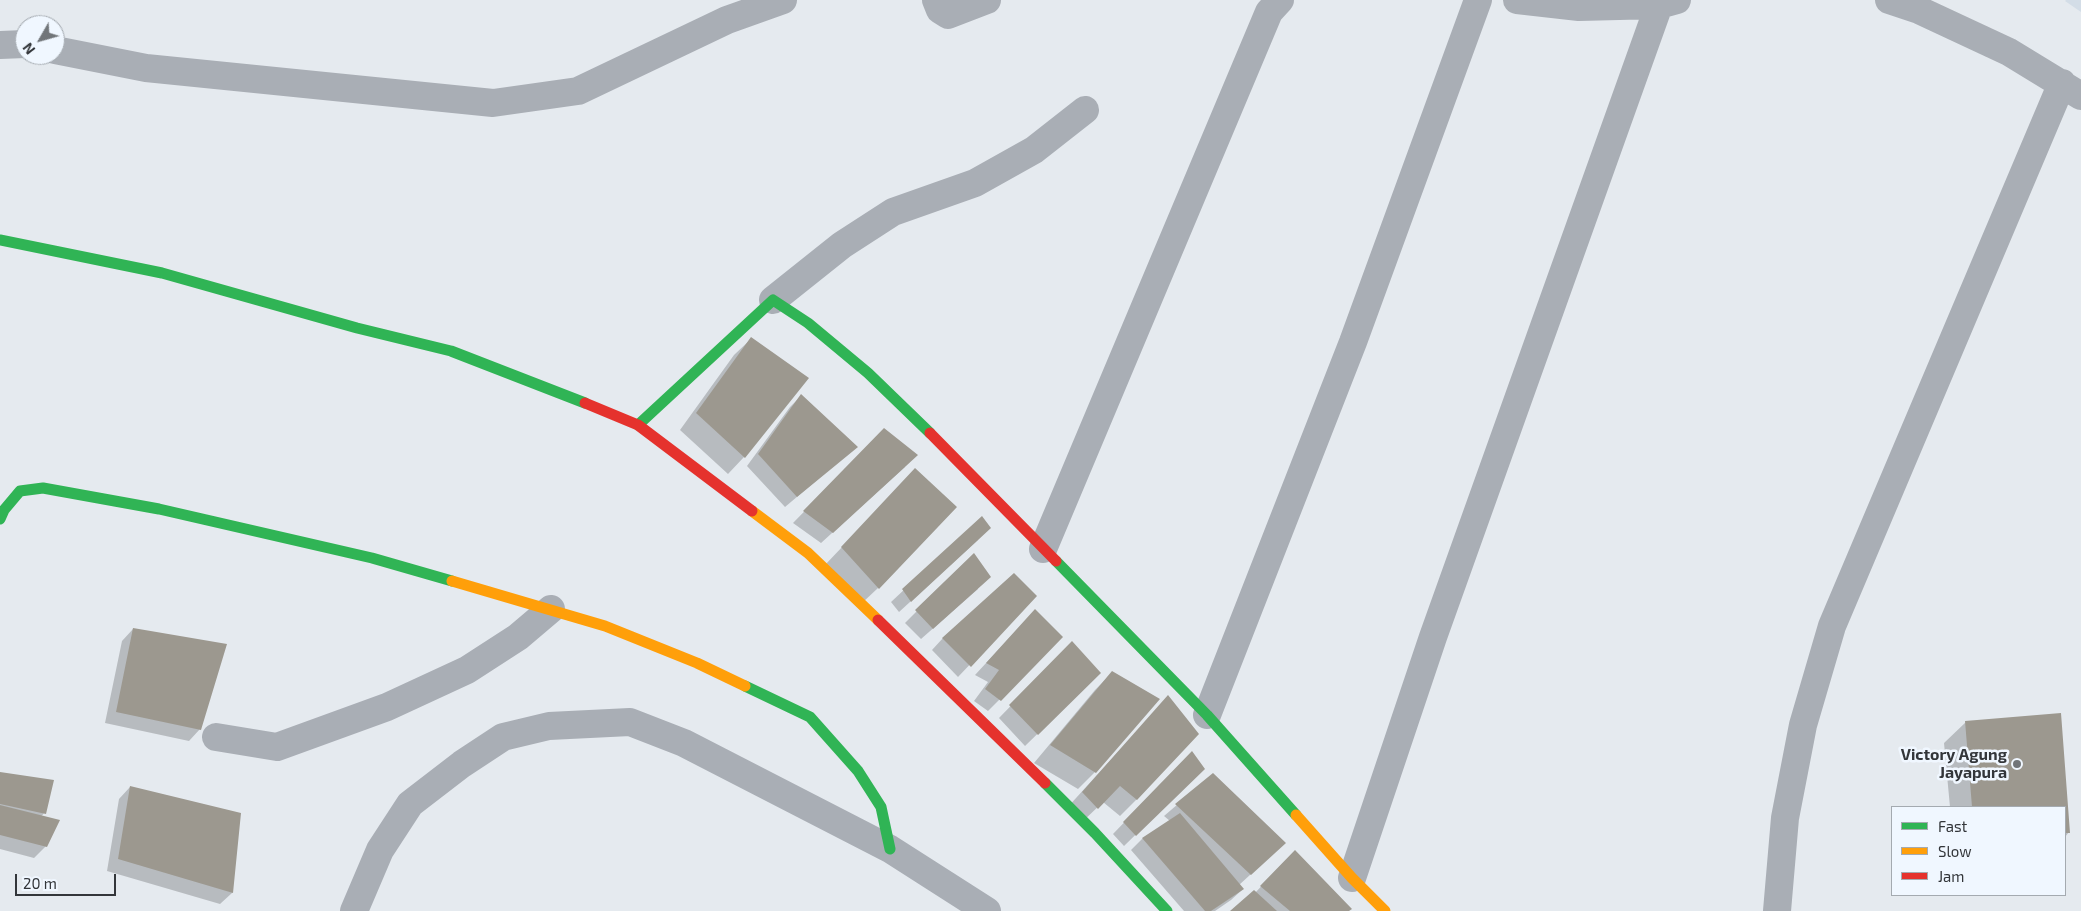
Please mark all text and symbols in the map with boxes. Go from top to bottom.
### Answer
north arrow [15,15,65,65]
text: N [19,40,38,58]
place label: Victory Agung Jayapura [1901,745,2007,783]
marker: Victory Agung Jayapura [2011,758,2023,770]
legend [1891,806,2066,896]
text: Fast [1938,817,1967,835]
text: Slow [1938,842,1972,860]
scale bar [18,864,119,896]
text: Jam [1938,867,1964,885]
text: 20 m [23,874,57,892]

